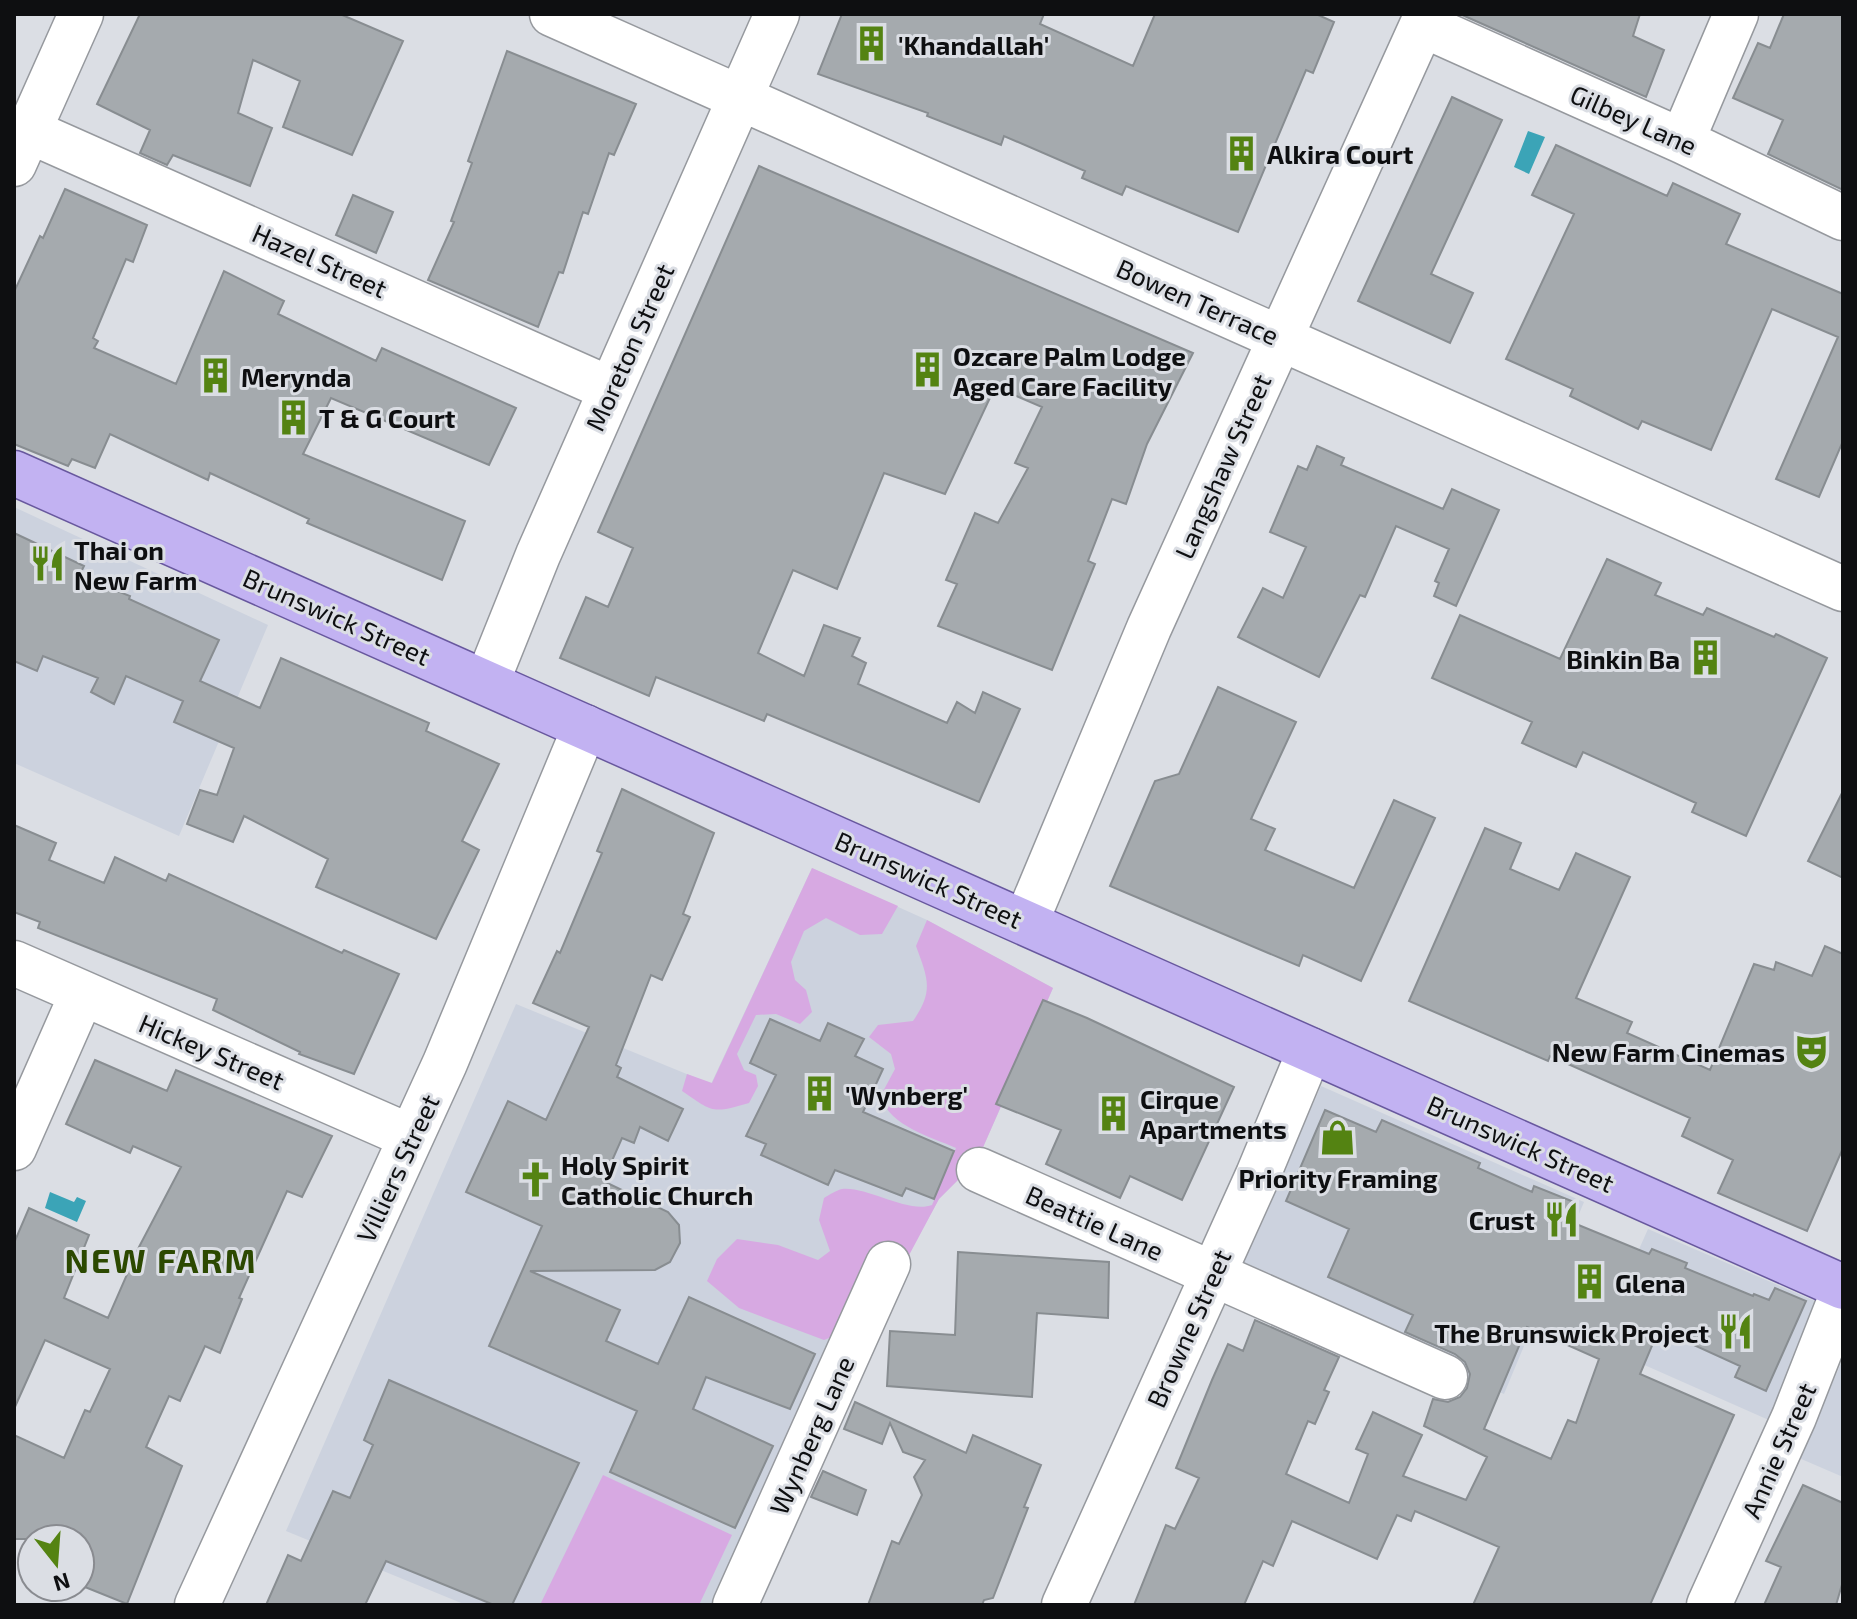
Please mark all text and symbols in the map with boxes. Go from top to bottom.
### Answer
building icon: 'Khandallah' [853,25,891,63]
place label: 'Khandallah' [898,29,1049,60]
street label: Gilbey Lane [1566,77,1702,161]
building icon: Alkira Court [1222,134,1260,172]
place label: Alkira Court [1267,138,1414,169]
street label: Hazel Street [248,217,392,303]
street label: Bowen Terrace [1112,251,1284,351]
street label: Moreton Street [578,259,680,435]
place label: Ozcare Palm Lodge Aged Care Facility [953,340,1186,402]
building icon: Ozcare Palm Lodge Aged Care Facility [908,351,946,389]
building icon: Merynda [196,357,234,395]
place label: Merynda [241,361,351,393]
street label: Langshaw Street [1167,369,1277,563]
building icon: T & G Court [274,398,312,436]
place label: T & G Court [319,402,456,433]
place label: Thai on New Farm [74,534,197,595]
restaurant icon: Thai on New Farm [29,545,67,583]
street label: Brunswick Street [239,561,435,671]
building icon: Binkin Ba [1687,639,1725,677]
place label: Binkin Ba [1566,643,1680,674]
street label: Brunswick Street [831,824,1027,934]
street label: Hickey Street [135,1007,289,1095]
theatre icon: New Farm Cinemas [1792,1032,1830,1070]
place label: New Farm Cinemas [1552,1036,1785,1067]
building icon: 'Wynberg' [800,1075,838,1113]
place label: 'Wynberg' [845,1079,968,1111]
place label: Cirque Apartments [1140,1083,1287,1144]
street label: Brunswick Street [1423,1088,1619,1198]
street label: Villiers Street [349,1089,445,1247]
building icon: Cirque Apartments [1095,1094,1133,1132]
shop icon: Priority Framing [1319,1119,1357,1157]
place label: Holy Spirit Catholic Church [561,1149,753,1210]
church icon: Holy Spirit Catholic Church [516,1160,554,1198]
place label: Priority Framing [1238,1162,1438,1194]
street label: Beattie Lane [1022,1178,1168,1266]
restaurant icon: Crust [1542,1200,1580,1238]
place label: Crust [1469,1204,1535,1235]
district label: NEW FARM [64,1239,258,1280]
street label: Browne Street [1139,1244,1237,1412]
building icon: Glena [1570,1263,1608,1301]
place label: Glena [1615,1267,1686,1298]
restaurant icon: The Brunswick Project [1716,1313,1754,1351]
place label: The Brunswick Project [1434,1317,1709,1348]
street label: Wynberg Lane [762,1351,860,1519]
street label: Annie Street [1734,1377,1822,1522]
north arrow [16,1523,96,1603]
text: N [51,1568,74,1598]

